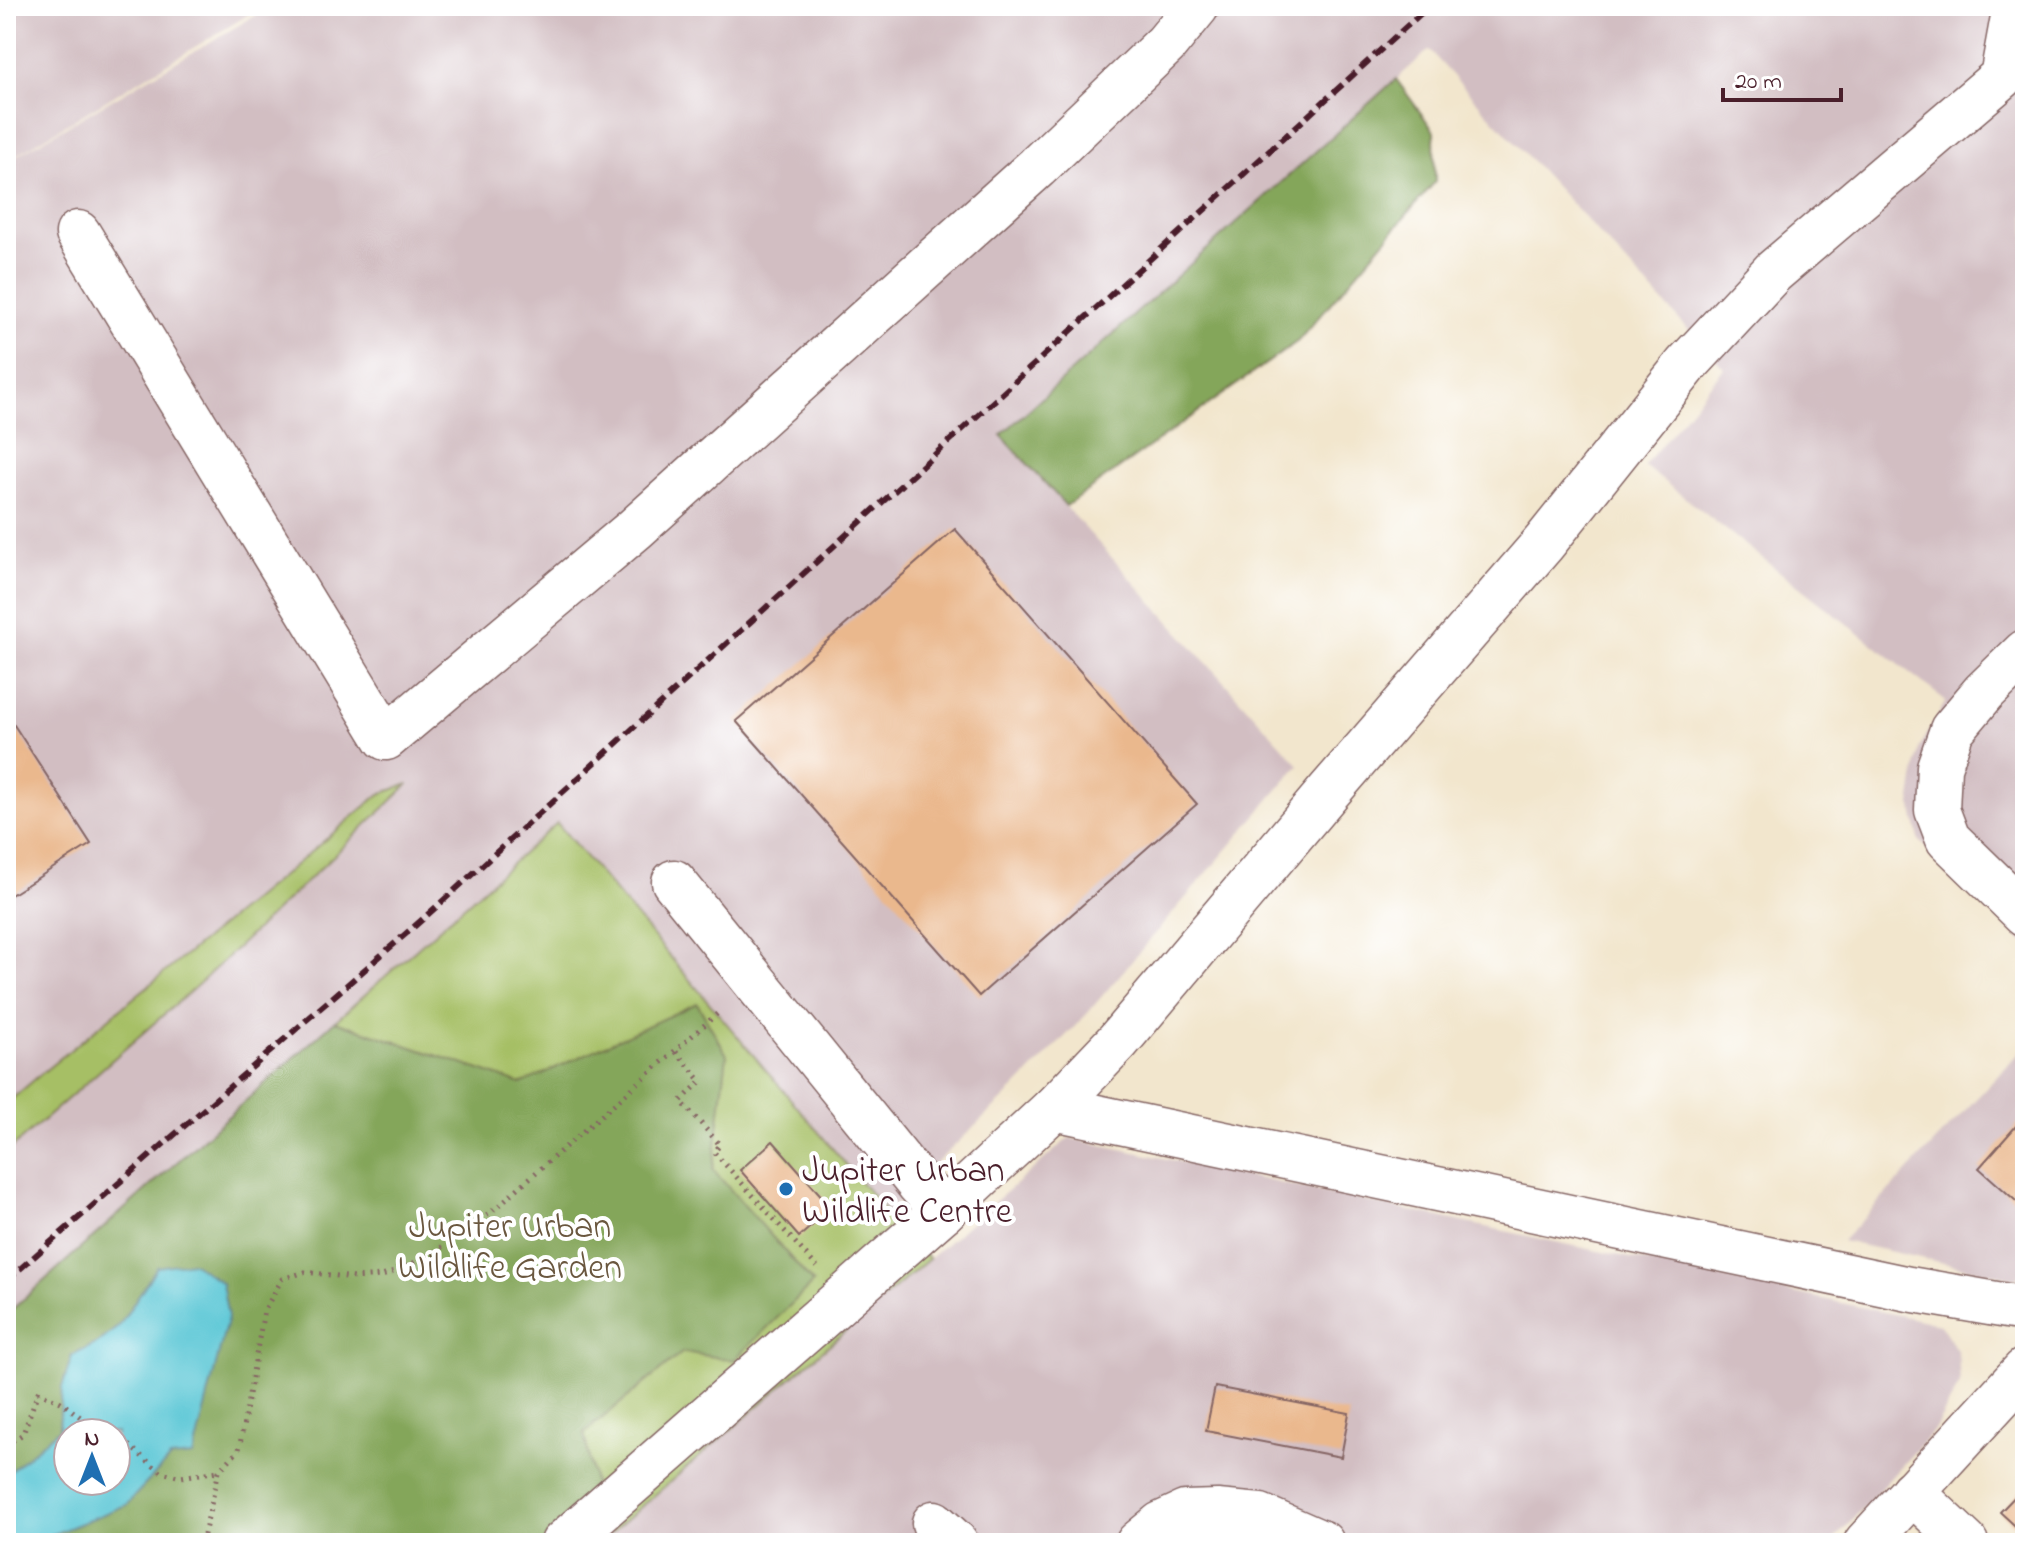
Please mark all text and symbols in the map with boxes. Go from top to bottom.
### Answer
scale bar [1723,52,1841,102]
text: 20 m [1735,65,1782,100]
place label: Jupiter Urban Wildlife Centre [802,1146,1013,1240]
marker: Jupiter Urban Wildlife Centre [777,1180,795,1198]
park label: Jupiter Urban Wildlife Garden [398,1202,622,1296]
north arrow [52,1417,132,1497]
text: N [85,1424,99,1456]

